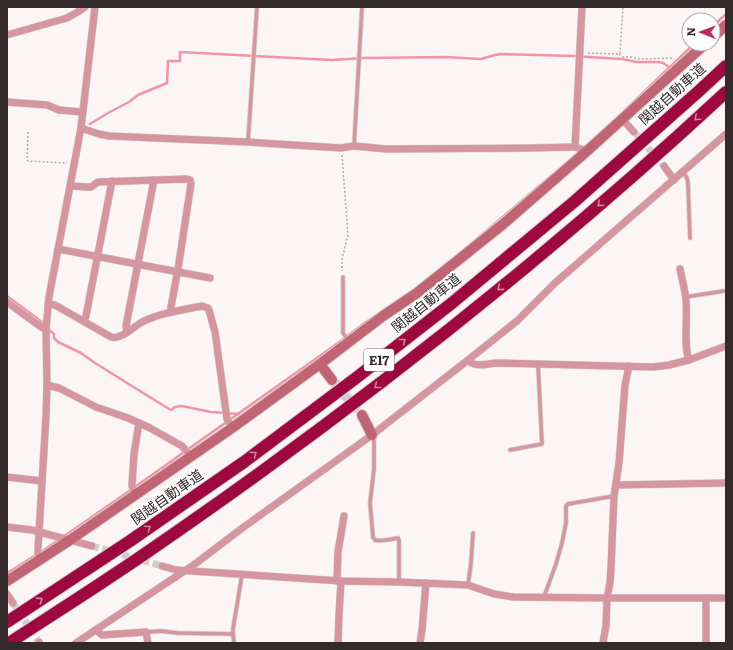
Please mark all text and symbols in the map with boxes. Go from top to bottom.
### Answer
north arrow [681,12,721,52]
text: N [682,27,698,37]
street label: 関越自動車道 [633,58,709,129]
one-way arrow [694,113,702,121]
one-way arrow [597,200,605,207]
street label: 関越自動車道 [386,268,464,336]
one-way arrow [498,283,505,290]
one-way arrow [398,339,405,346]
road number: E17 [364,349,394,371]
one-way arrow [374,382,381,389]
one-way arrow [250,451,257,458]
street label: 関越自動車道 [126,464,207,528]
one-way arrow [144,526,151,533]
one-way arrow [35,598,42,605]

